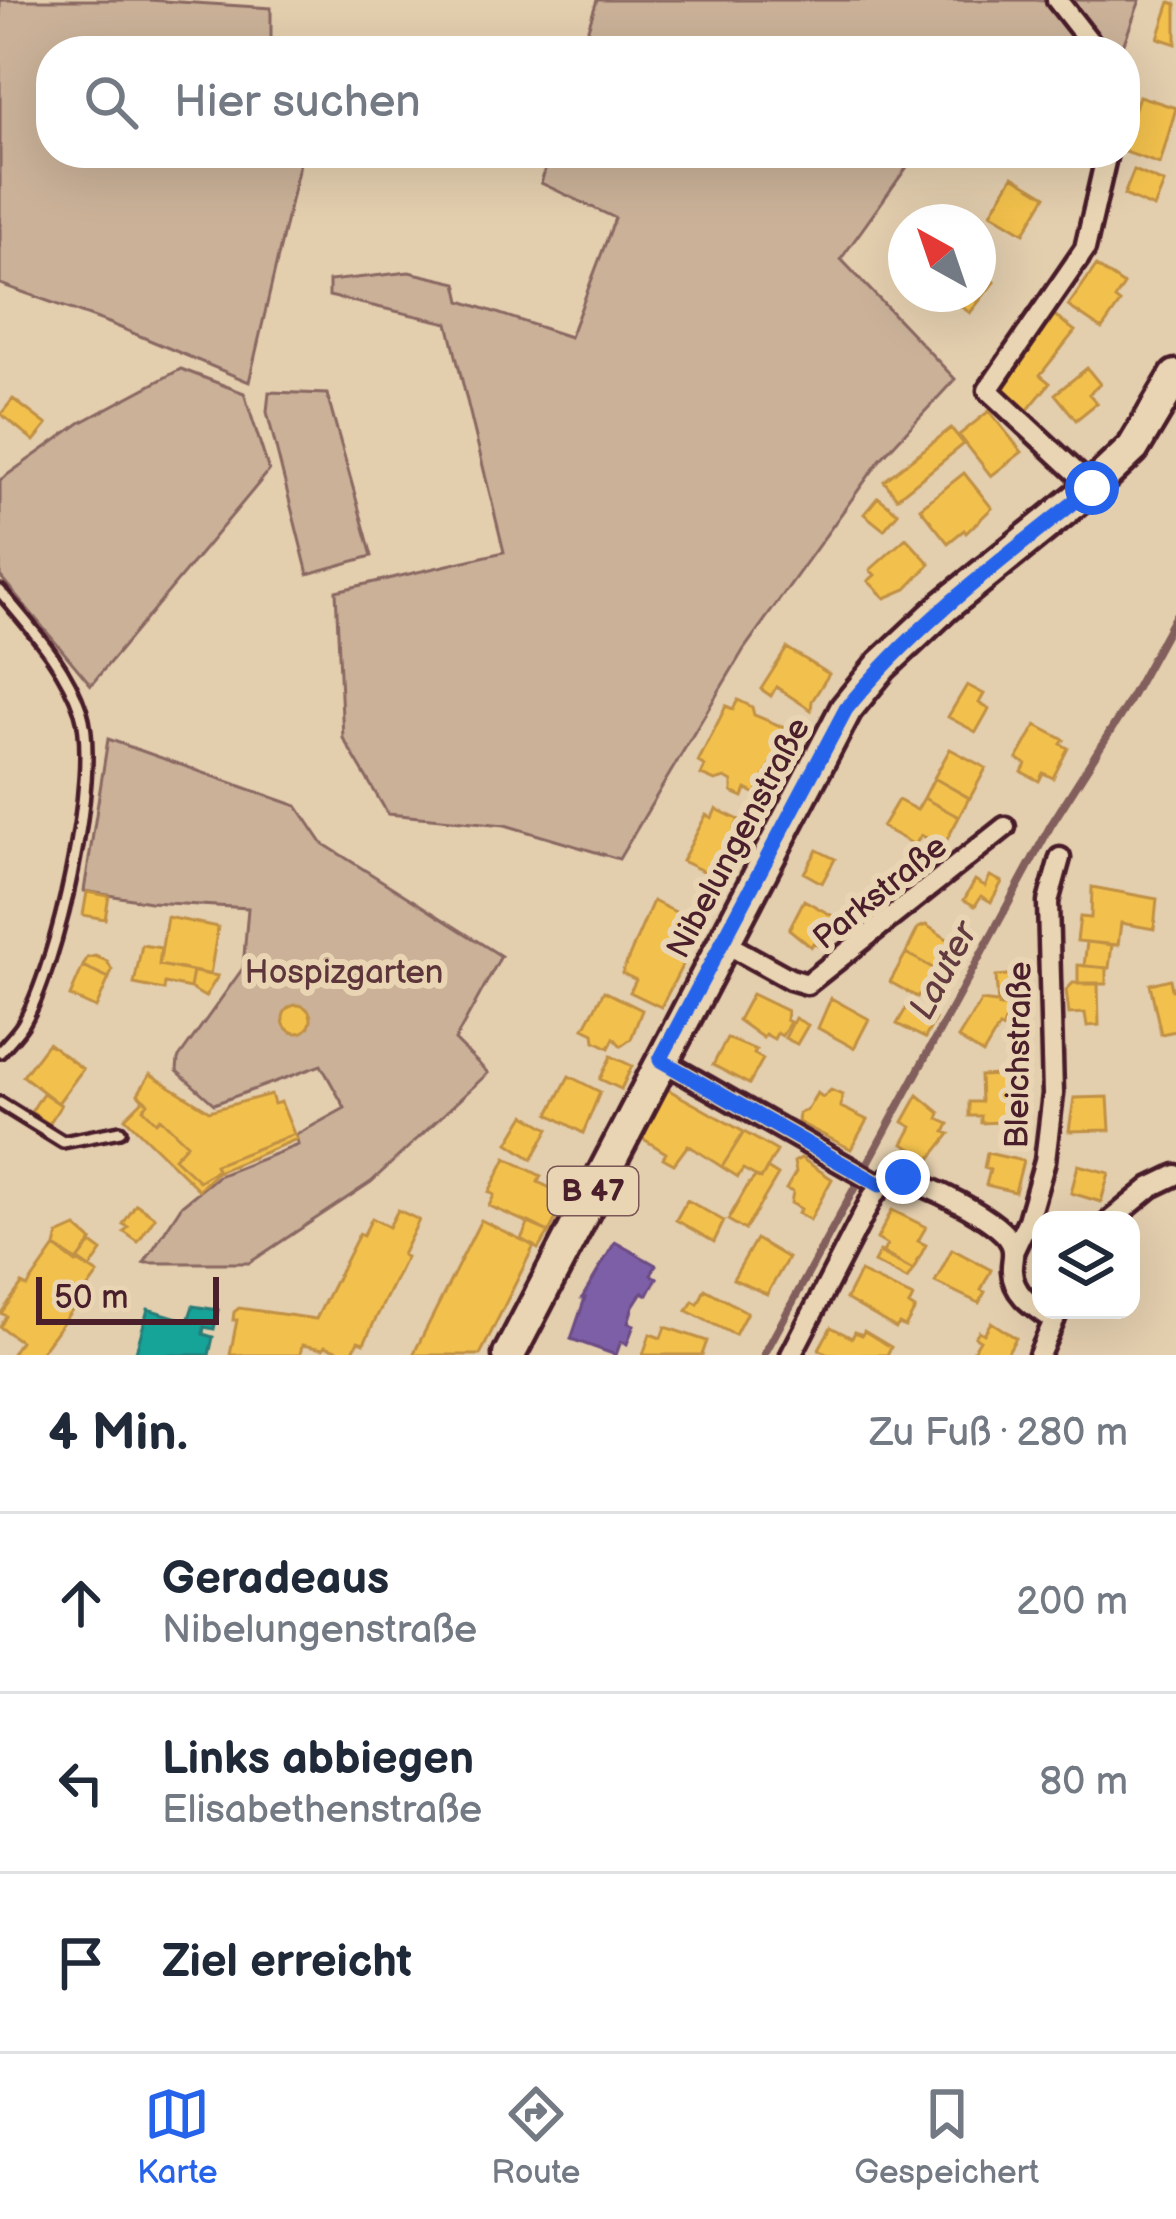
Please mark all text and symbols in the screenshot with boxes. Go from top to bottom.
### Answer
search box [36,36,1140,168]
icon: search [78,69,144,135]
text: Hier suchen [174,75,421,130]
north arrow [888,204,996,312]
route start [1065,461,1119,515]
street label: Nibelungenstraße [658,711,819,965]
street label: Parkstraße [805,826,955,959]
water label: Lauter [901,913,989,1027]
park label: Hospizgarten [245,953,443,993]
street label: Bleichstraße [997,961,1041,1149]
route end [876,1150,930,1204]
road number: B 47 [548,1167,638,1215]
map controls [1032,1211,1140,1319]
button: layers [1032,1211,1140,1319]
scale bar [36,1271,219,1324]
text: 50 m [54,1278,129,1318]
text: 4 Min. [48,1403,188,1464]
text: Zu Fuß · 280 m [869,1410,1128,1457]
text: Geradeaus [162,1552,389,1607]
icon: ahead [48,1570,114,1636]
text: 200 m [1016,1579,1128,1626]
text: Nibelungenstraße [162,1607,477,1654]
text: Links abbiegen [162,1732,474,1787]
icon: left [48,1750,114,1816]
text: 80 m [1040,1759,1128,1806]
text: Elisabethenstraße [162,1787,482,1834]
icon: arrive [48,1930,114,1996]
text: Ziel erreicht [162,1935,412,1990]
tab: Karte [137,2081,218,2193]
tab: Route [491,2081,580,2193]
tab: Gespeichert [854,2081,1039,2193]

